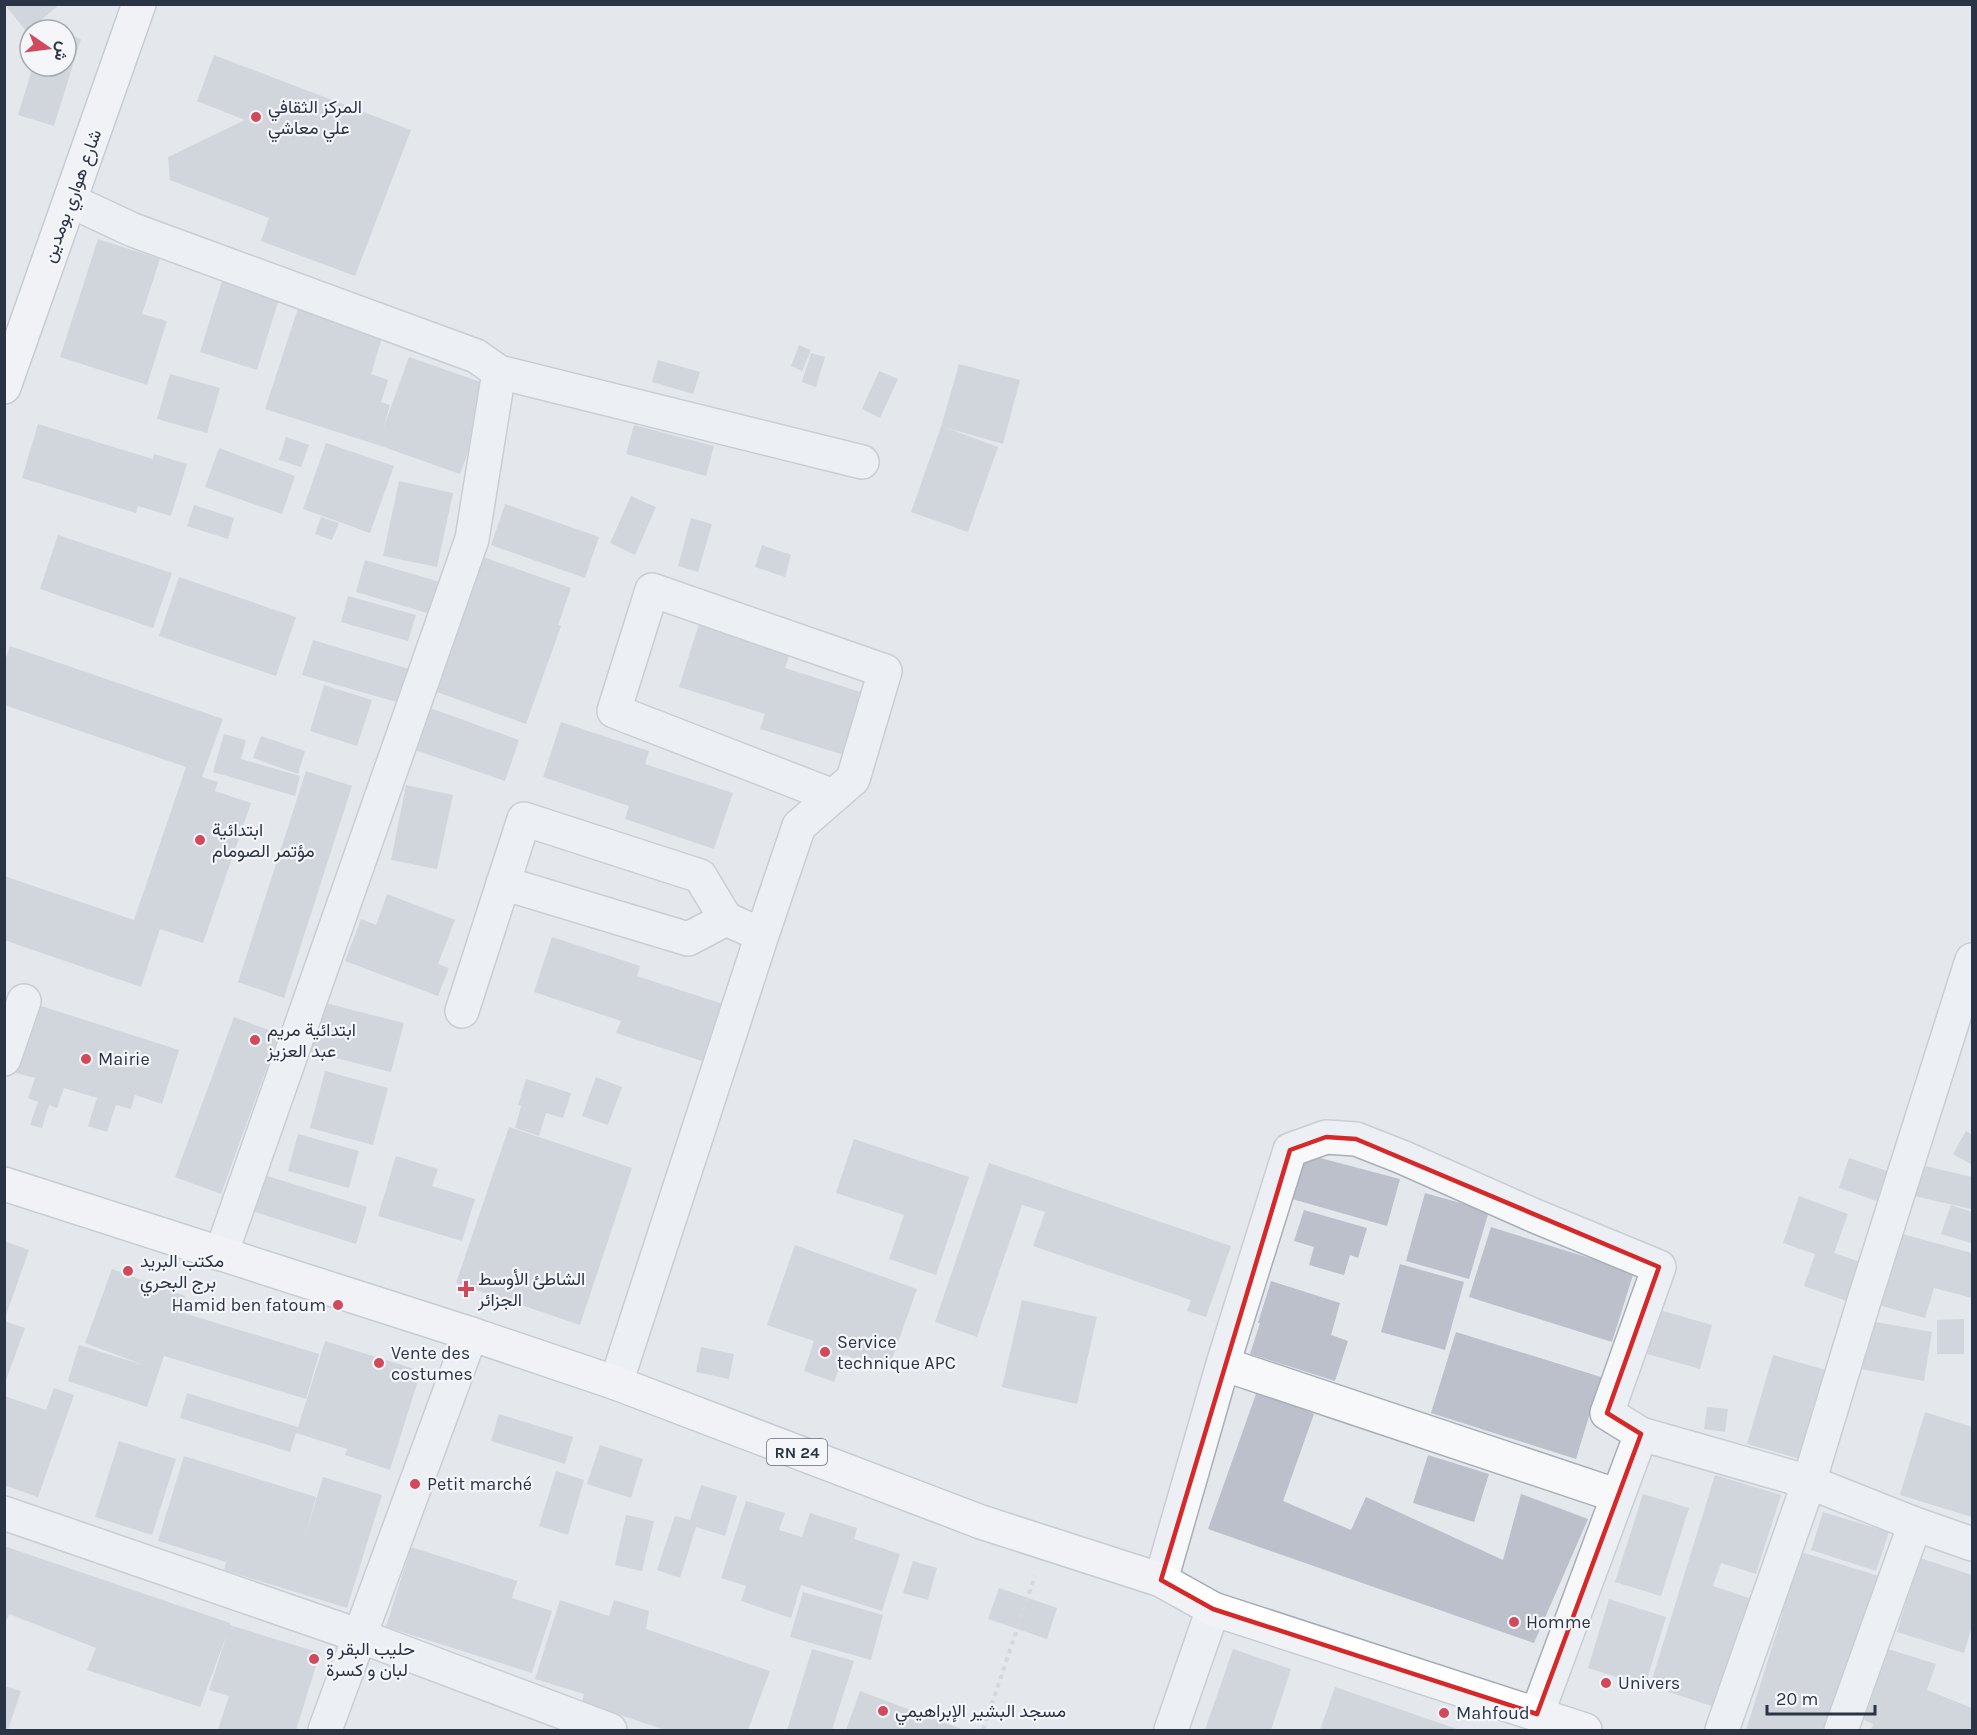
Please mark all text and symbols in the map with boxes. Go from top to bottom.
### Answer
north arrow [18,18,78,78]
text: ش [51,40,74,63]
place label: المركز الثقافي علي معاشي [268,96,362,143]
marker: المركز الثقافي علي معاشي [249,110,263,124]
street label: شارع هواري بومدين [38,126,110,267]
place label: ابتدائية مؤتمر الصومام [212,819,315,863]
marker: ابتدائية مؤتمر الصومام [193,833,207,847]
place label: ابتدائية مريم عبد العزيز [266,1019,356,1062]
marker: ابتدائية مريم عبد العزيز [248,1033,262,1047]
place label: Mairie [98,1048,150,1070]
marker: Mairie [79,1052,93,1066]
place label: مكتب البريد برج البحري [140,1250,224,1297]
marker: مكتب البريد برج البحري [121,1264,135,1278]
place label: الشاطئ الأوسط الجزائر [477,1268,585,1311]
marker: الشاطئ الأوسط الجزائر [459,1282,473,1296]
place label: Hamid ben fatoum [171,1294,326,1316]
marker: Hamid ben fatoum [331,1298,345,1312]
place label: Service technique APC [837,1331,956,1374]
place label: Vente des costumes [391,1342,473,1385]
marker: Service technique APC [818,1345,832,1359]
marker: Vente des costumes [372,1356,386,1370]
road number: RN 24 [767,1439,827,1465]
place label: Petit marché [427,1473,532,1495]
marker: Petit marché [408,1477,422,1491]
place label: Homme [1526,1611,1591,1633]
marker: Homme [1507,1615,1521,1629]
place label: حليب البقر و لبان و كسرة [326,1638,415,1681]
marker: حليب البقر و لبان و كسرة [307,1652,321,1666]
place label: Univers [1618,1672,1680,1694]
marker: Univers [1599,1676,1613,1690]
scale bar [1767,1678,1875,1716]
text: 20 m [1776,1688,1818,1710]
place label: مسجد البشير الإبراهيمي [895,1700,1066,1726]
place label: Mahfoud [1456,1702,1530,1724]
marker: مسجد البشير الإبراهيمي [876,1704,890,1718]
marker: Mahfoud [1437,1706,1451,1720]

